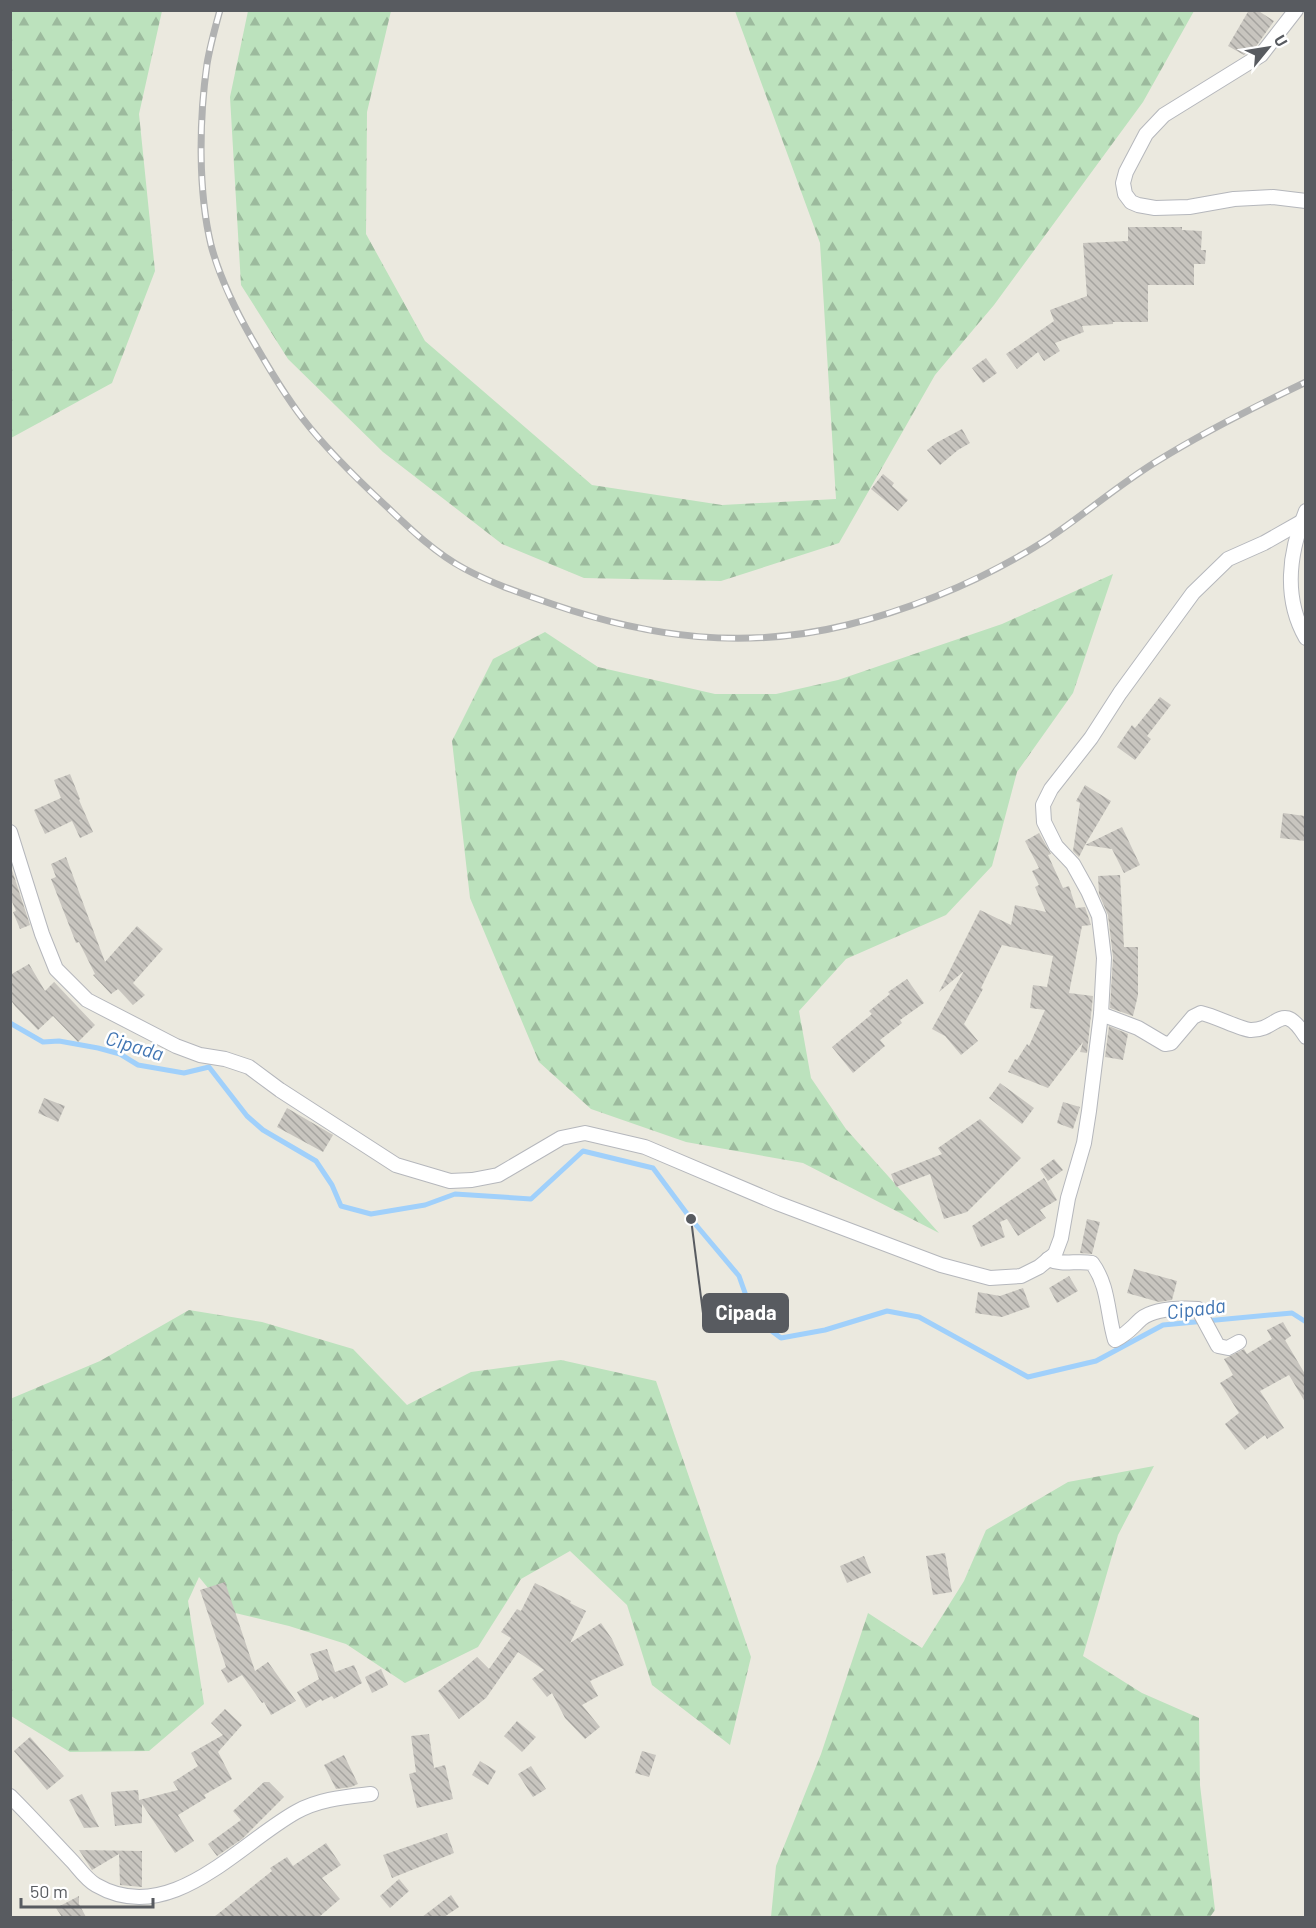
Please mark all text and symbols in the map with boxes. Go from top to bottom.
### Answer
north arrow [1238,18,1298,78]
text: U [1271,31,1292,49]
water label: Cipada [103,1025,167,1065]
water label: Cipada [1165,1292,1227,1324]
callout: Cipada [703,1294,788,1332]
text: Cipada [715,1300,777,1324]
scale bar [21,1871,153,1909]
text: 50 m [30,1880,68,1902]

